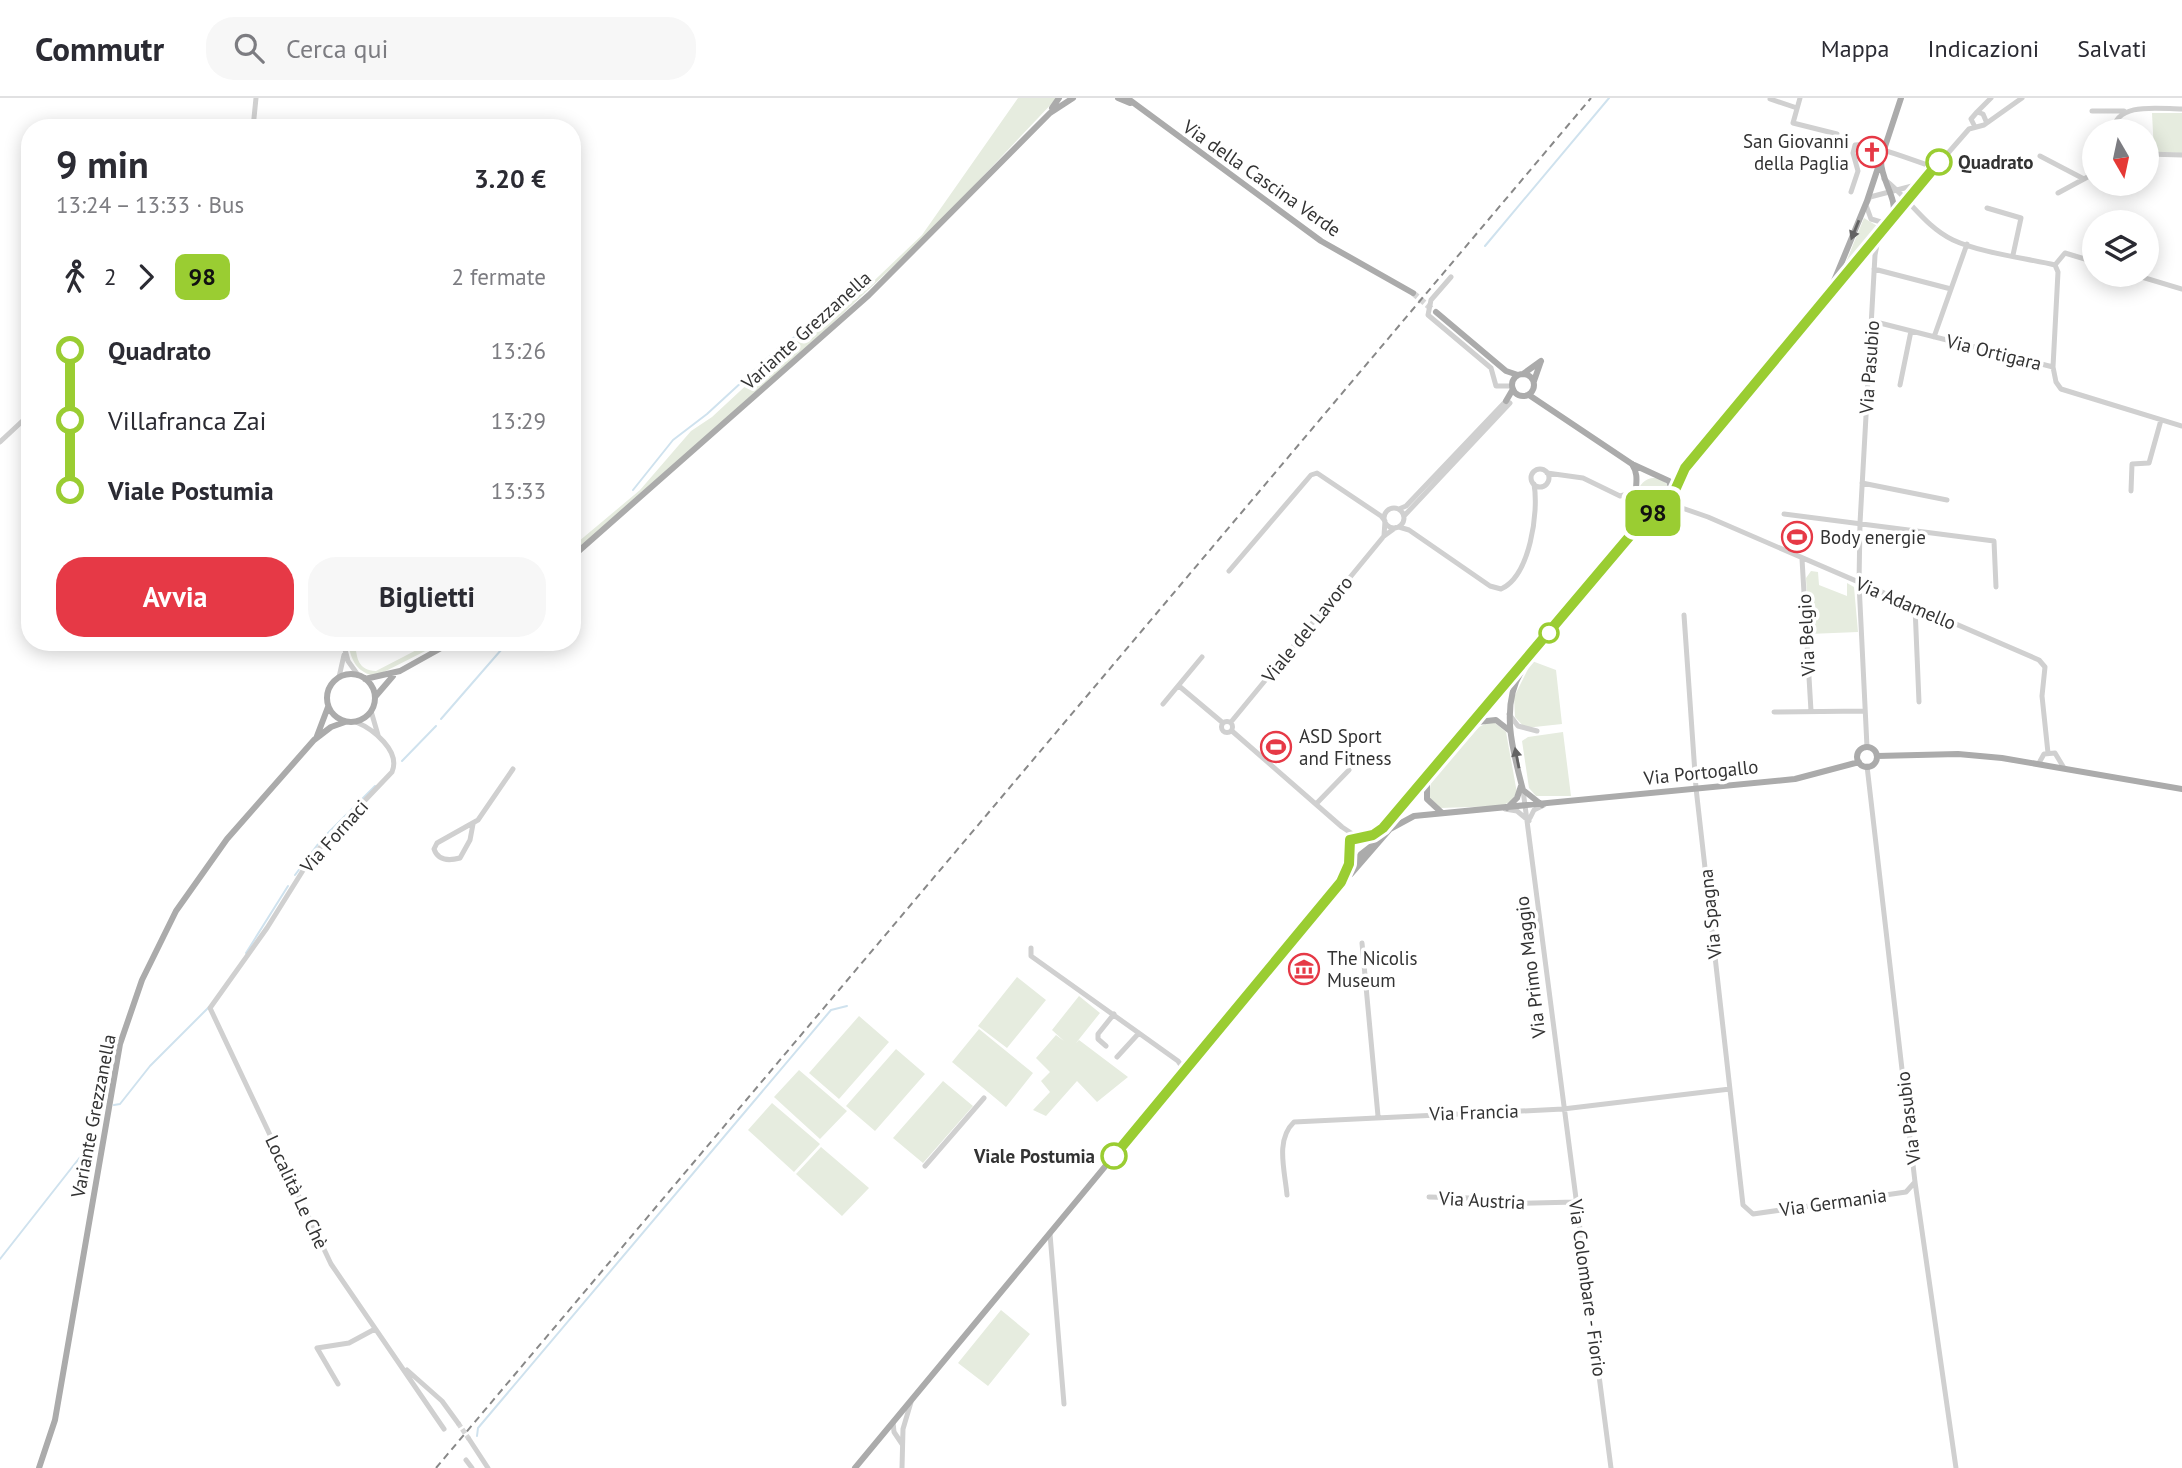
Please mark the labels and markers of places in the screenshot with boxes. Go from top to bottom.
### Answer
place label: San Giovanni della Paglia [1743,129,1849,175]
church icon: San Giovanni della Paglia [1855,135,1889,169]
marker: Quadrato [1926,149,1952,175]
place label: Quadrato [1958,150,2033,174]
sports icon: Body energie [1780,520,1814,554]
place label: Body energie [1820,525,1926,549]
unlabelled marker [1539,623,1559,643]
place label: ASD Sport and Fitness [1299,724,1392,770]
sports icon: ASD Sport and Fitness [1259,730,1293,764]
place label: The Nicolis Museum [1327,946,1418,992]
museum icon: The Nicolis Museum [1287,952,1321,986]
marker: Viale Postumia [1101,1143,1127,1169]
place label: Viale Postumia [973,1144,1095,1168]

